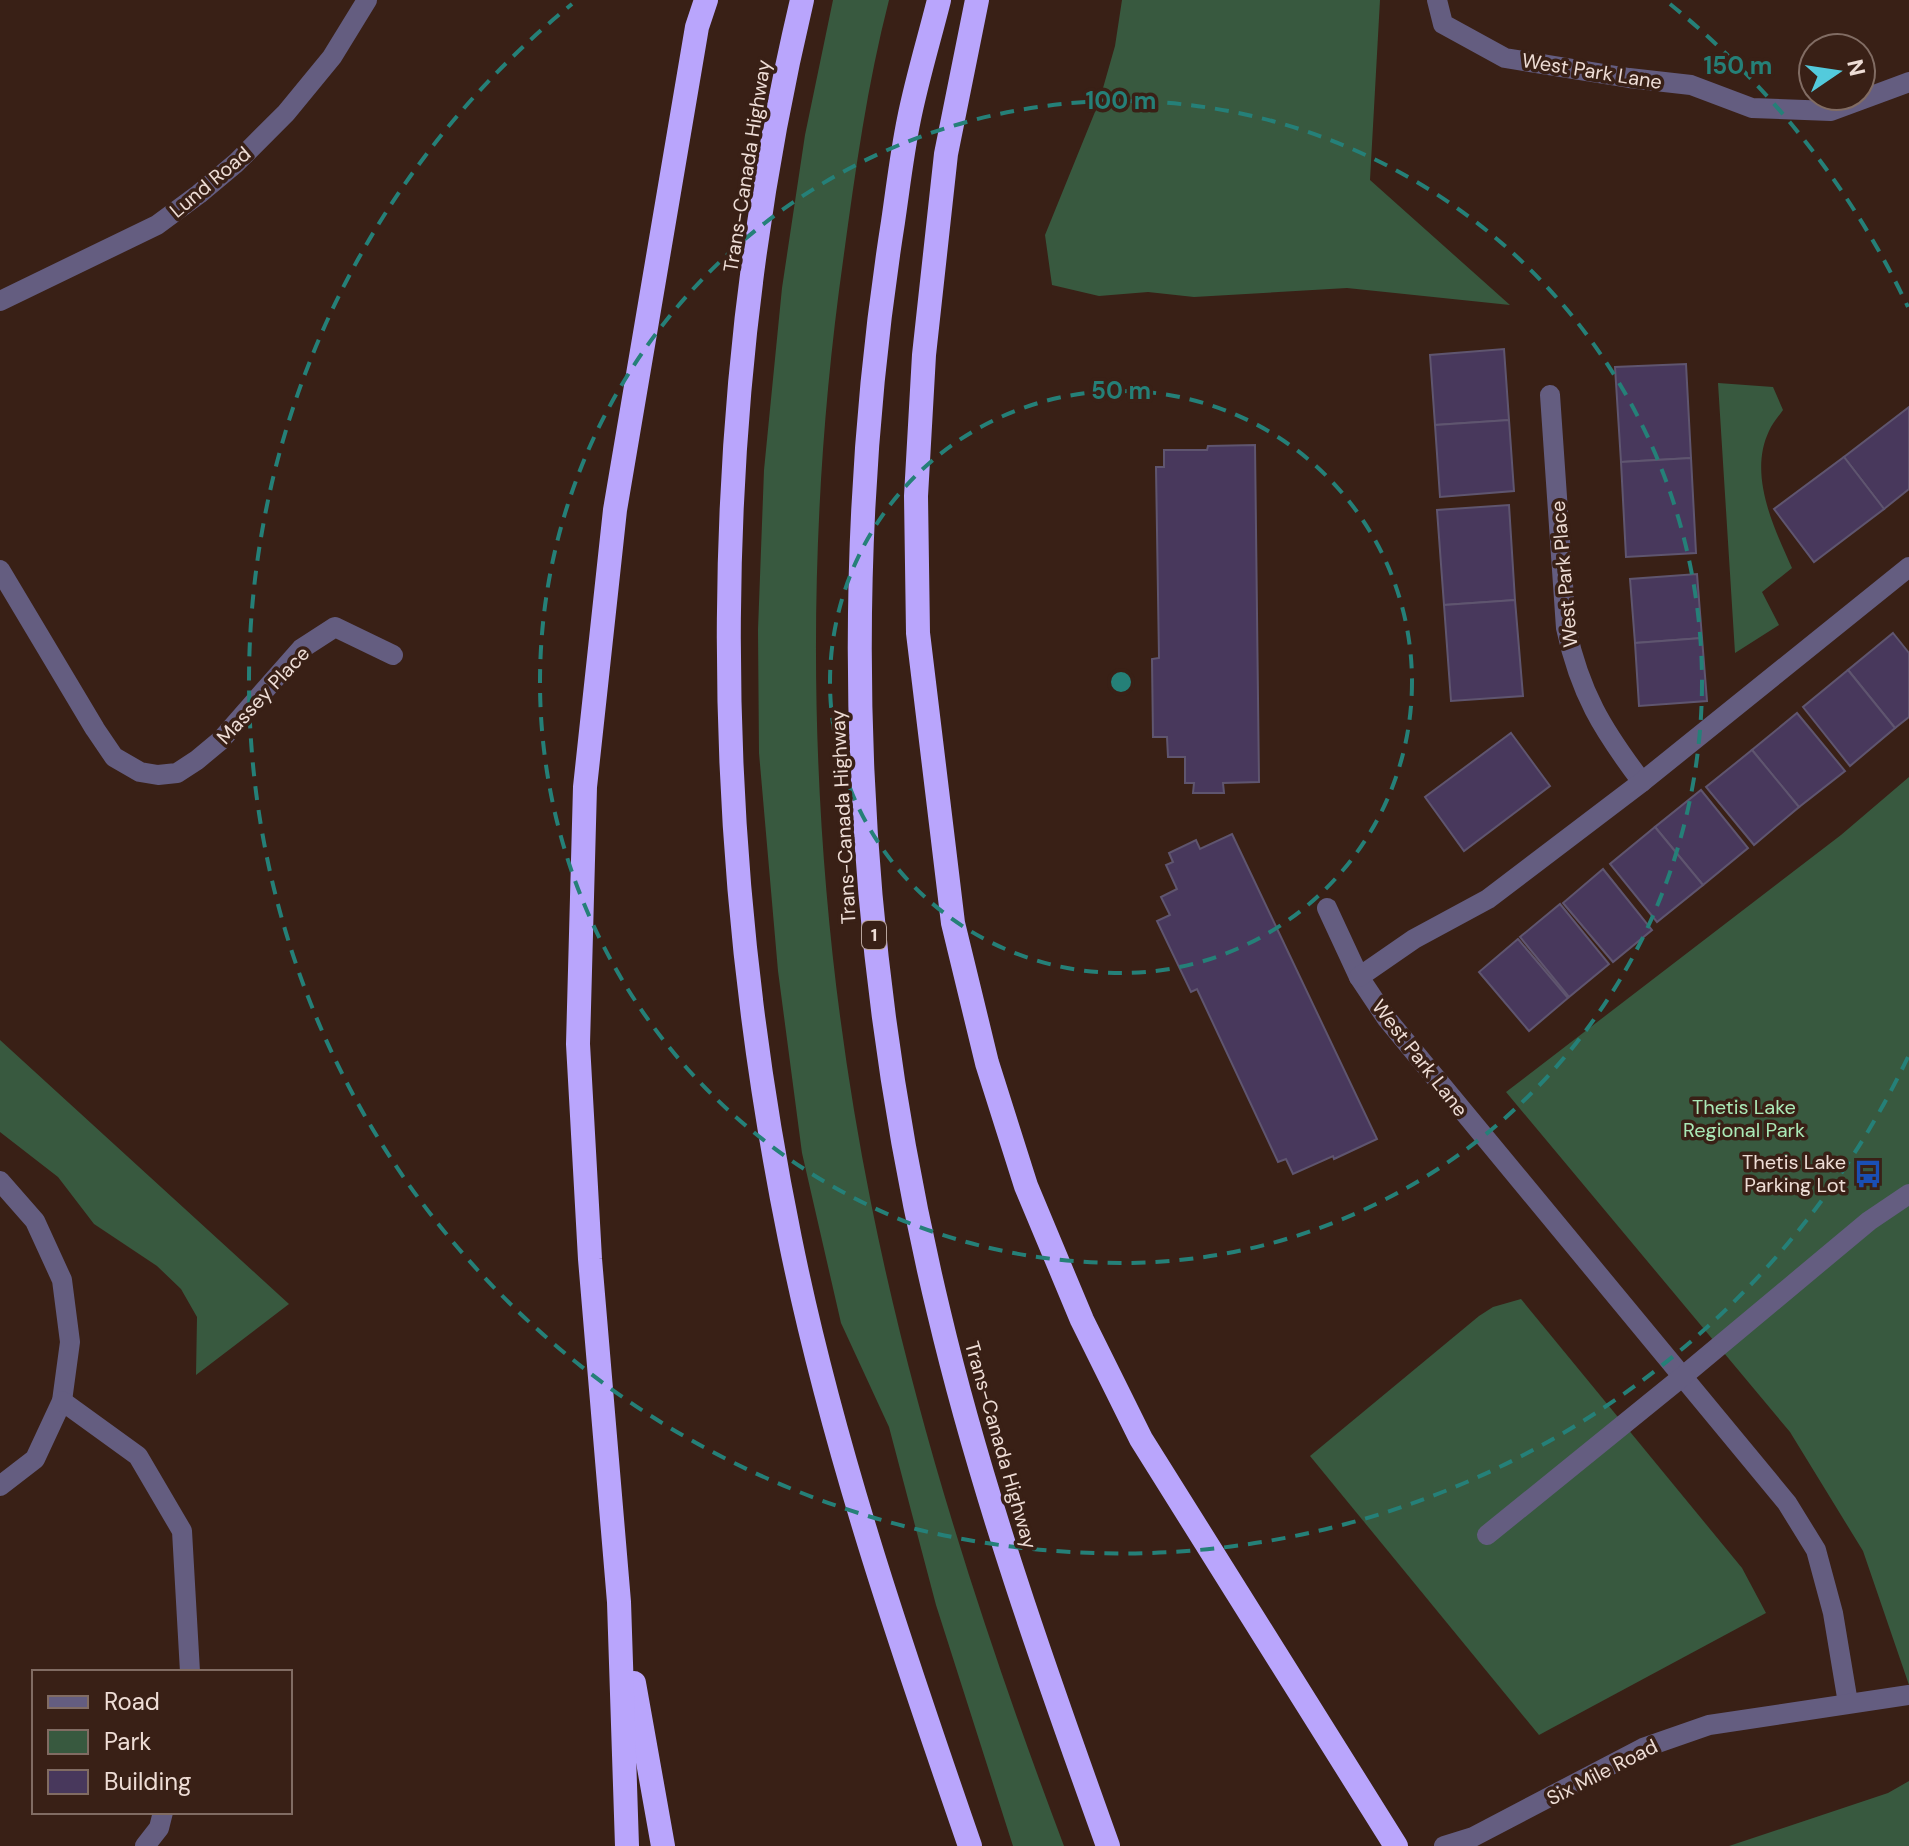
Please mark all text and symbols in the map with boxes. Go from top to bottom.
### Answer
north arrow [1797,32,1877,112]
street label: West Park Lane [1520,47,1664,95]
text: 150 m [1704,50,1772,81]
text: N [1840,57,1872,79]
street label: Trans-Canada Highway [717,58,777,274]
text: 100 m [1086,85,1156,116]
street label: Lund Road [164,141,256,223]
text: 50 m [1091,375,1151,406]
street label: West Park Place [1545,500,1583,648]
street label: Massey Place [211,640,315,750]
centre of rings [1107,668,1135,696]
street label: Trans-Canada Highway [824,709,862,925]
road number: 1 [862,921,886,949]
street label: West Park Lane [1366,994,1474,1122]
park label: Thetis Lake Regional Park [1683,1094,1805,1143]
place label: Thetis Lake Parking Lot [1742,1149,1846,1198]
bus stop icon: Thetis Lake Parking Lot [1853,1159,1883,1189]
street label: Trans-Canada Highway [959,1338,1043,1552]
legend [32,1670,292,1814]
text: Road [104,1686,160,1717]
text: Park [104,1726,151,1757]
street label: Six Mile Road [1542,1733,1662,1811]
text: Building [104,1766,191,1797]

